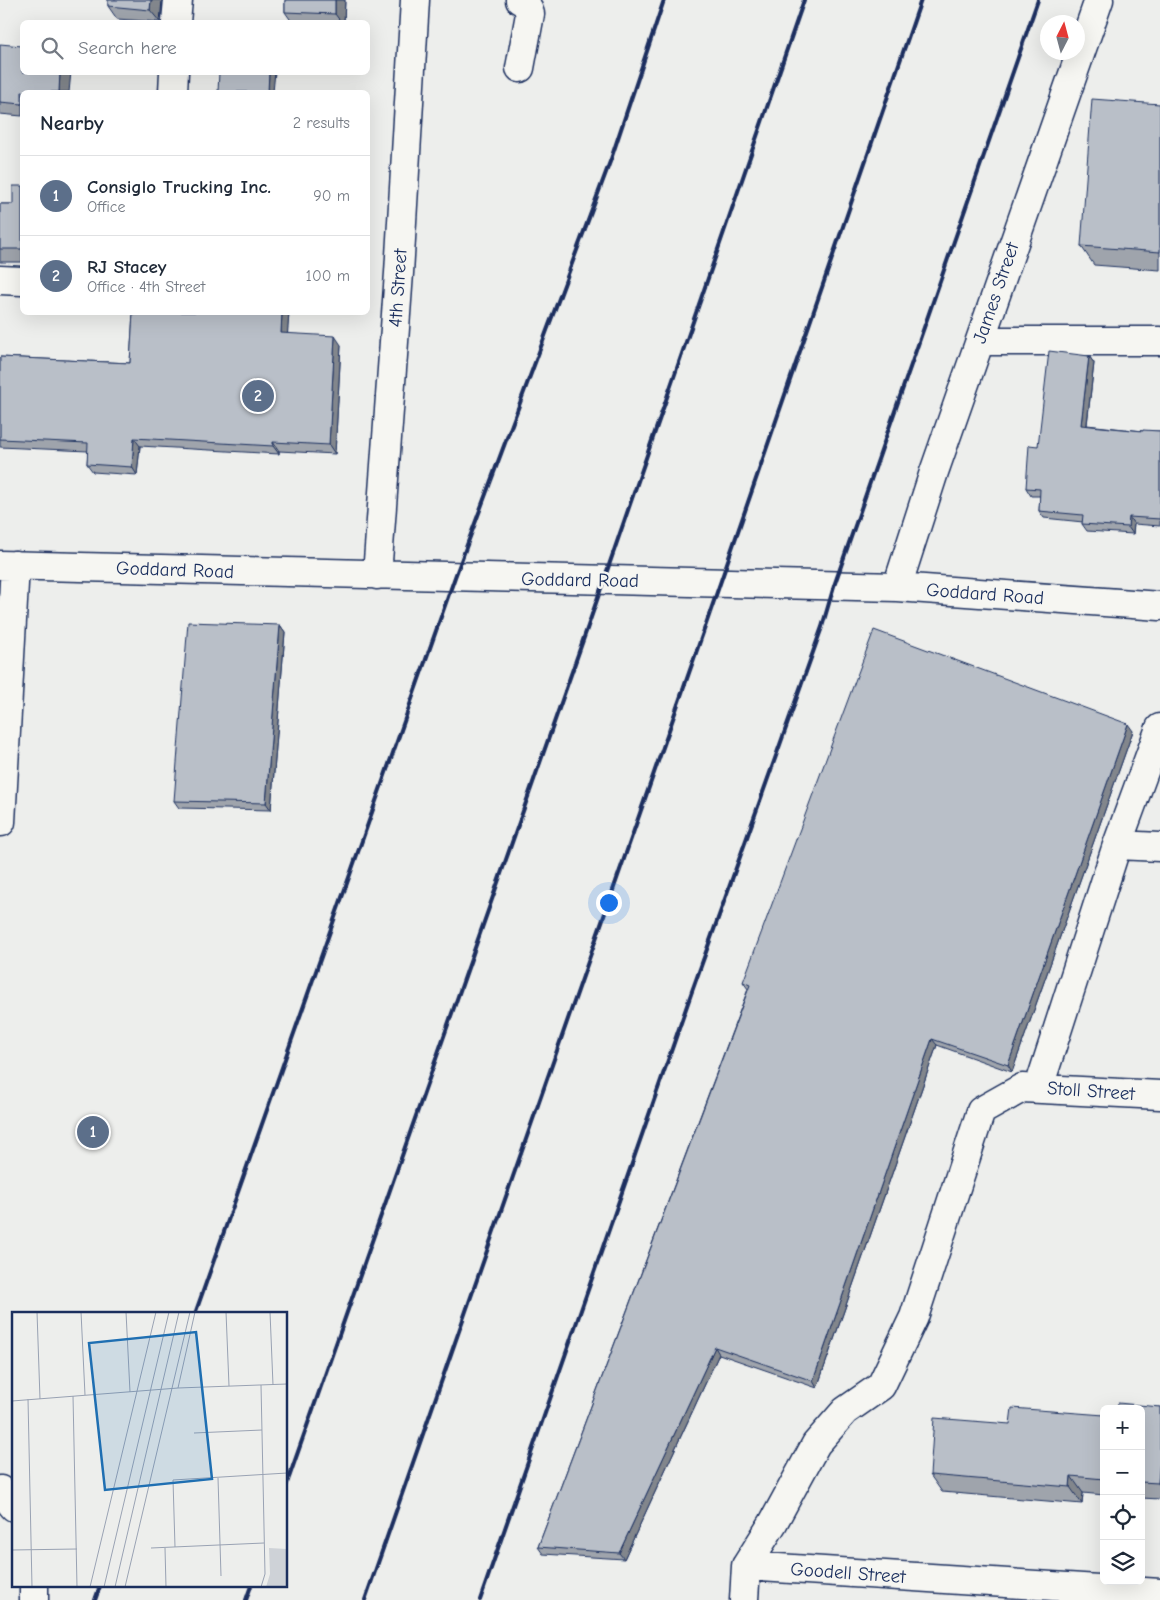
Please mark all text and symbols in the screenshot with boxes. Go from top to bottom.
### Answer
north arrow [1040,15,1085,60]
search box [20,20,370,75]
icon: search [38,34,66,62]
text: Search here [78,37,177,59]
text: Nearby [40,111,104,135]
text: 2 results [293,114,350,132]
text: Consiglo Trucking Inc. [87,176,271,198]
text: 1 [53,187,59,205]
text: 90 m [313,187,350,205]
text: Office [87,198,126,216]
street label: James Street [968,239,1024,346]
street label: 4th Street [384,247,412,328]
text: RJ Stacey [87,256,167,278]
text: 2 [52,267,60,285]
text: 100 m [306,267,350,285]
text: Office · 4th Street [87,278,205,296]
pin: 2 [242,377,274,415]
street label: Goddard Road [116,557,234,583]
street label: Goddard Road [521,568,639,592]
street label: Goddard Road [925,579,1045,609]
your location [596,890,622,916]
street label: Stoll Street [1047,1077,1136,1105]
pin: 1 [77,1113,109,1151]
inset map [12,1312,288,1588]
map controls [1100,1405,1145,1585]
button: + [1100,1405,1145,1450]
button: − [1100,1450,1145,1495]
button: locate [1100,1495,1145,1540]
button: layers [1100,1540,1145,1585]
street label: Goodell Street [790,1558,907,1588]

